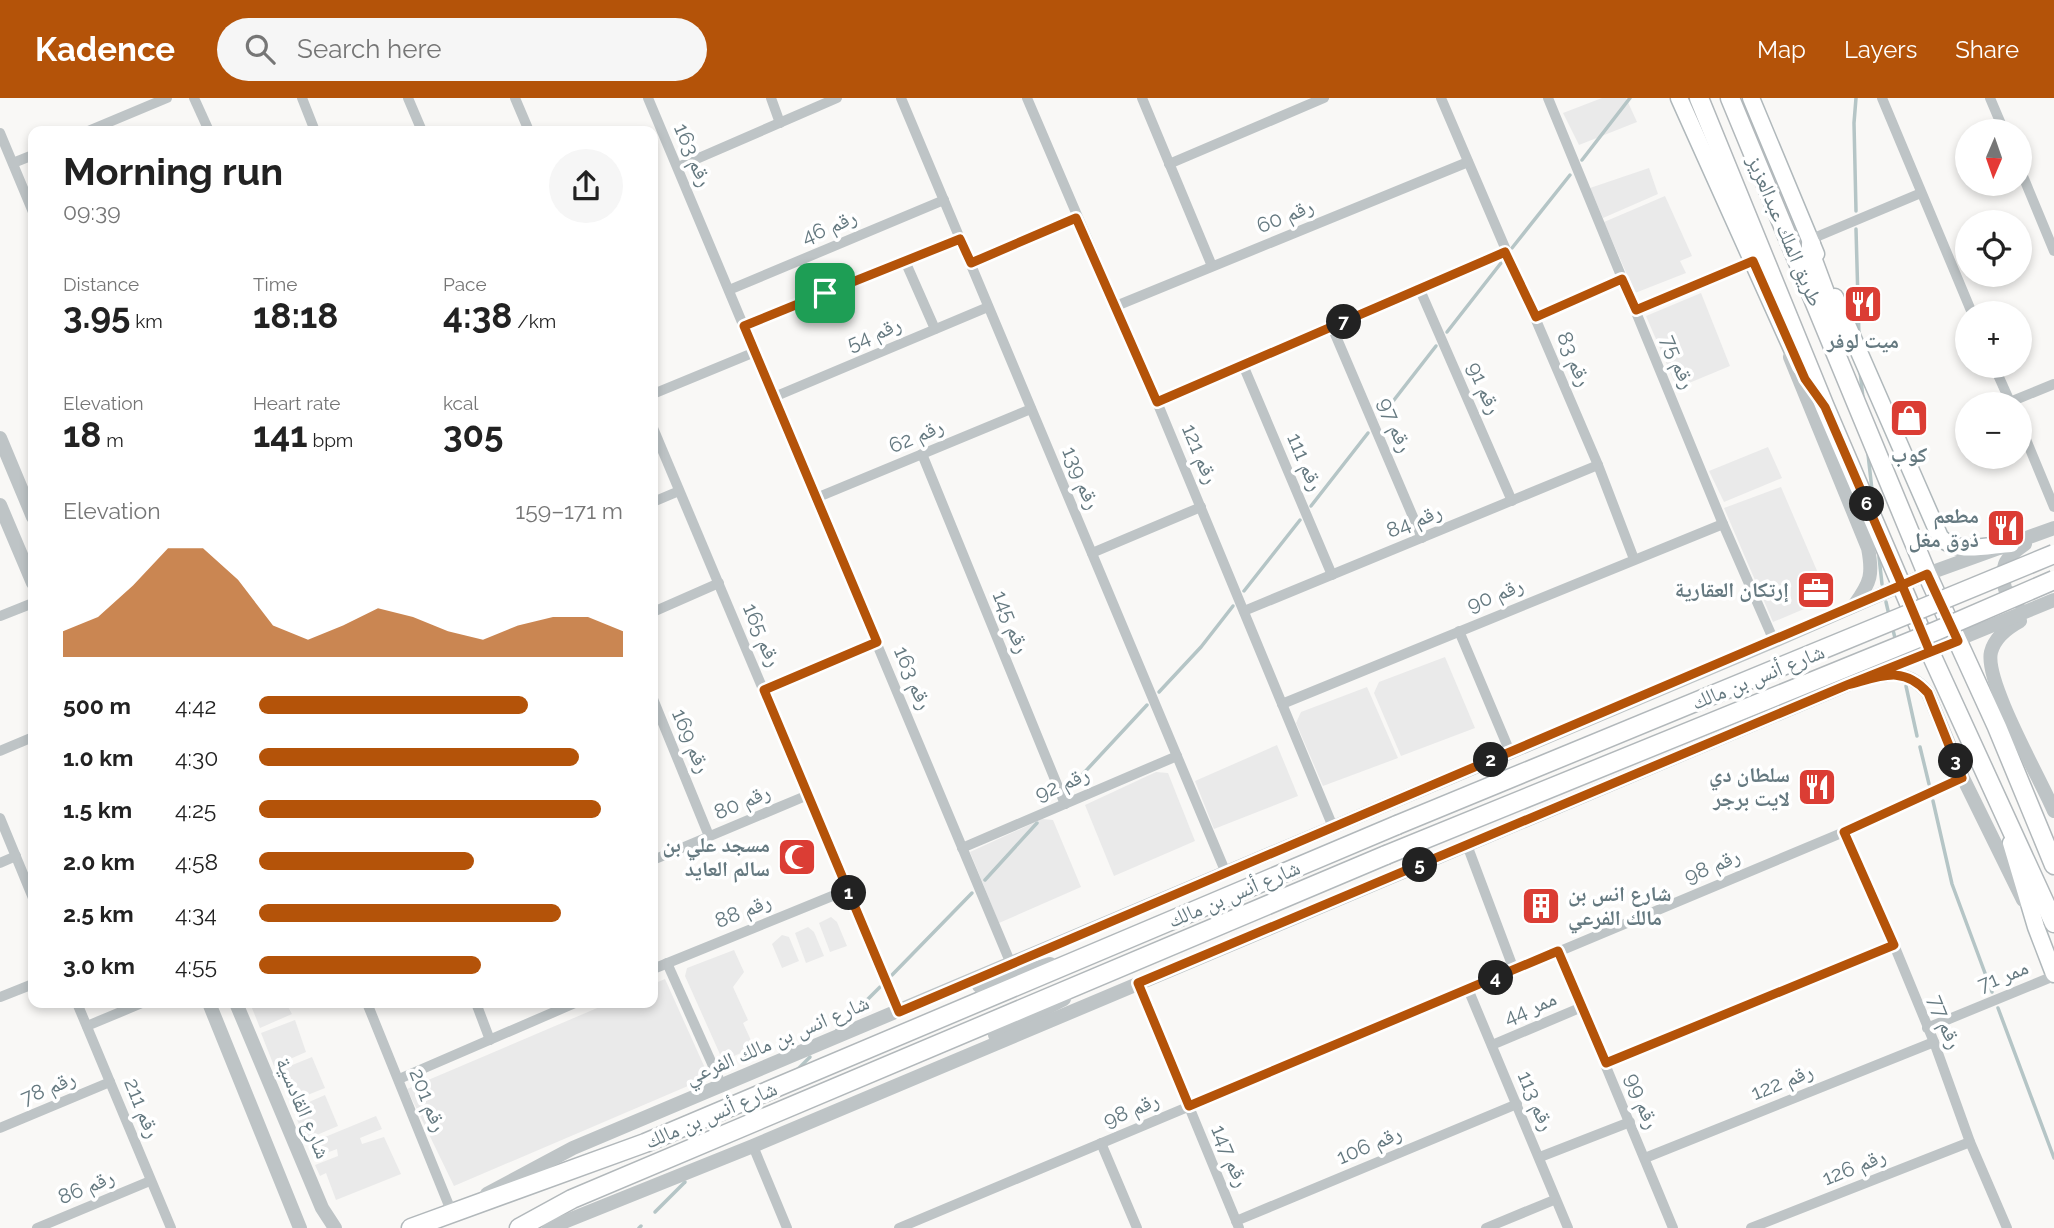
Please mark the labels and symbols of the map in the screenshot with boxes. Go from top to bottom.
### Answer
street label: رقم 163 [667,119,718,191]
north arrow [1955,119,2032,196]
street label: طريق الملك عبدالعزيز [1741,151,1829,310]
street label: رقم 60 [1253,193,1318,240]
street label: رقم 46 [797,204,861,251]
pin [795,263,855,323]
restaurant icon: ميت لوفر [1842,283,1884,325]
pin: 7 [1326,304,1362,340]
street label: رقم 54 [843,311,905,358]
street label: رقم 83 [1550,328,1597,391]
place label: ميت لوفر [1826,328,1899,353]
street label: رقم 75 [1654,331,1701,393]
street label: رقم 91 [1460,358,1507,419]
street label: رقم 97 [1371,394,1418,457]
shop icon: كوب [1888,397,1930,439]
street label: رقم 62 [885,413,948,460]
street label: رقم 121 [1175,420,1224,488]
street label: رقم 111 [1280,429,1329,495]
place label: كوب [1891,442,1927,467]
street label: رقم 139 [1055,443,1106,514]
pin: 6 [1850,486,1884,522]
street label: رقم 84 [1383,498,1446,545]
place label: مطعم ذوق مغل [1908,503,1979,553]
restaurant icon: مطعم ذوق مغل [1985,507,2027,549]
office icon: إرتكان العقارية [1795,569,1837,611]
street label: رقم 90 [1463,572,1527,619]
place label: إرتكان العقارية [1675,577,1789,603]
street label: رقم 145 [986,587,1035,658]
street label: رقم 165 [736,599,787,671]
street label: شارع أنس بن مالك [1688,639,1828,715]
street label: رقم 163 [887,642,938,714]
street label: رقم 169 [665,705,716,777]
pin: 2 [1474,742,1508,778]
pin: 3 [1938,744,1974,778]
street label: رقم 92 [1031,761,1094,808]
place label: سلطان دي لايت برجر [1709,762,1790,811]
restaurant icon: سلطان دي لايت برجر [1796,766,1838,808]
street label: رقم 80 [710,779,774,826]
place label: مسجد علي بن سالم العايد [663,832,770,883]
mosque icon: مسجد علي بن سالم العايد [776,836,818,878]
street label: رقم 98 [1680,843,1744,890]
pin: 5 [1402,848,1438,882]
street label: شارع أنس بن مالك [1164,854,1304,934]
pin: 1 [832,876,866,910]
place label: شارع انس بن مالك الفرعي [1568,881,1671,934]
building icon: شارع انس بن مالك الفرعي [1520,885,1562,927]
street label: رقم 88 [711,888,775,935]
street label: ممر 71 [1974,954,2032,997]
pin: 4 [1478,960,1514,996]
street label: ممر 44 [1500,985,1560,1030]
street label: شارع انس بن مالك الفرعي [681,989,874,1094]
street label: رقم 77 [1922,991,1968,1053]
street label: شارع القادسية [270,1053,336,1163]
street label: رقم 122 [1747,1058,1817,1107]
street label: رقم 201 [403,1064,452,1136]
street label: رقم 78 [17,1065,80,1112]
street label: رقم 113 [1511,1067,1560,1135]
street label: رقم 99 [1618,1069,1665,1133]
street label: رقم 211 [117,1074,166,1142]
street label: شارع أنس بن مالك [641,1075,781,1155]
street label: رقم 98 [1099,1087,1163,1134]
street label: رقم 106 [1333,1120,1406,1171]
street label: رقم 147 [1204,1121,1255,1191]
street label: رقم 126 [1819,1143,1890,1192]
street label: رقم 86 [54,1164,118,1211]

